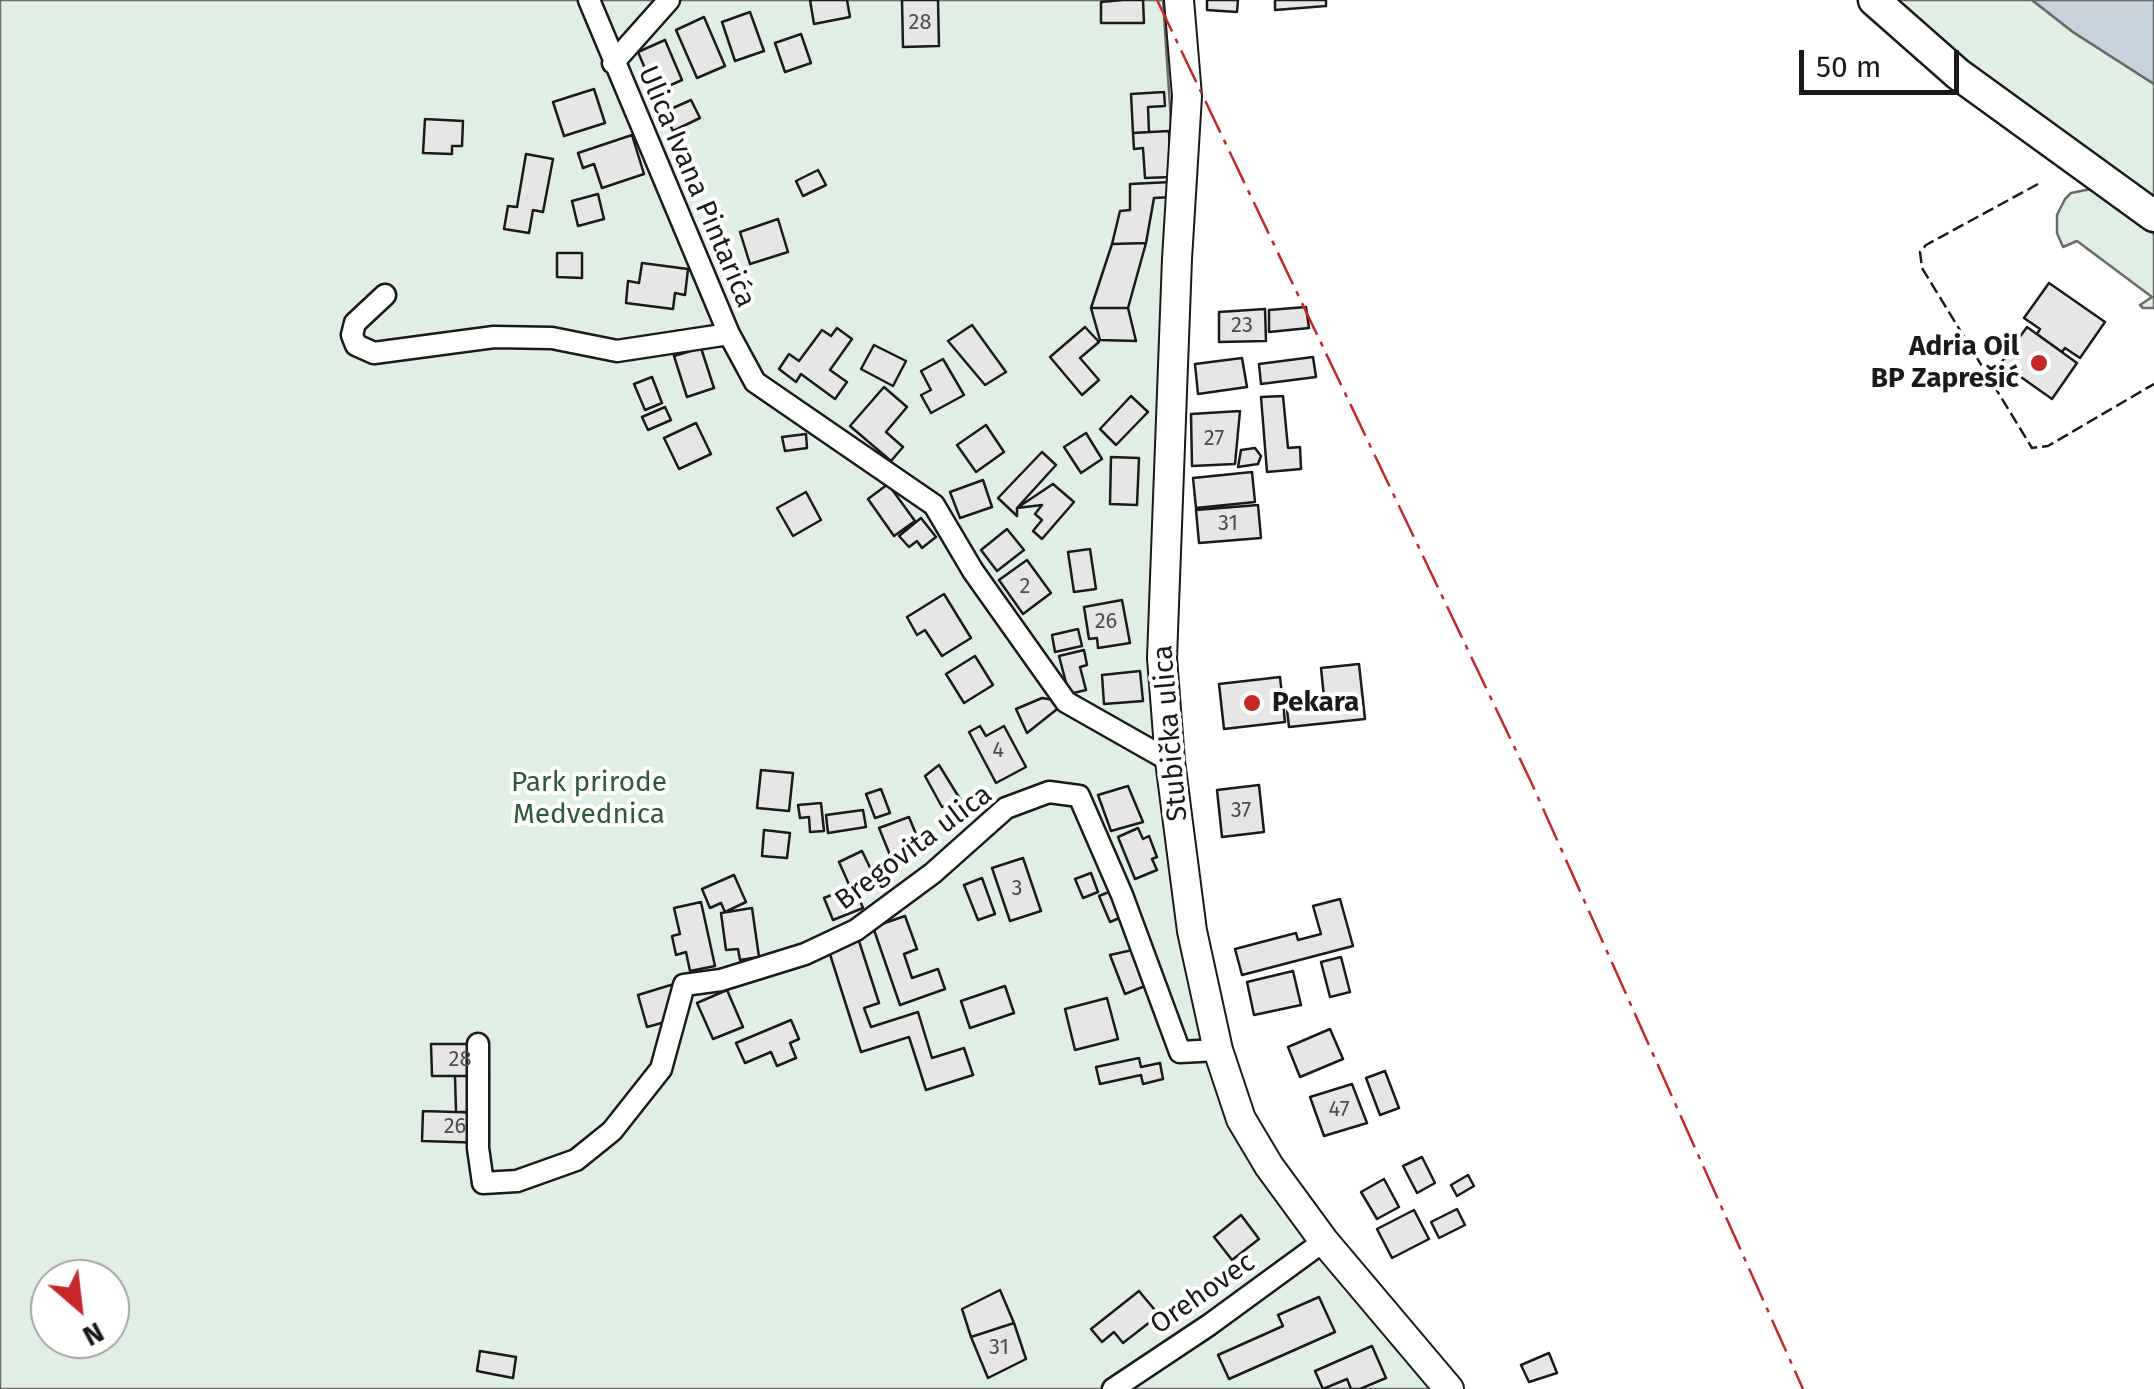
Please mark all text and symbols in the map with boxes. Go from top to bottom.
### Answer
house number: 28 [908,10,932,36]
scale bar [1804,30,1964,92]
text: 50 m [1816,49,1881,85]
street label: Ulica Ivana Pintarića [630,61,762,313]
house number: 23 [1231,313,1253,339]
place label: Adria Oil BP Zaprešić [1871,330,2019,396]
marker: Adria Oil BP Zaprešić [2028,352,2050,374]
house number: 27 [1204,426,1224,452]
house number: 31 [1218,511,1238,537]
house number: 2 [1020,574,1030,600]
house number: 26 [1095,609,1117,635]
street label: Stubička ulica [1147,643,1195,823]
place label: Pekara [1272,686,1359,720]
marker: Pekara [1241,692,1263,714]
house number: 4 [992,738,1004,764]
park label: Park prirode Medvednica [511,766,667,832]
street label: Bregovita ulica [829,778,999,918]
house number: 37 [1231,798,1251,824]
house number: 3 [1012,876,1022,902]
house number: 28 [448,1047,472,1073]
house number: 47 [1329,1097,1349,1123]
house number: 26 [444,1114,466,1140]
street label: Orehovec [1144,1246,1262,1342]
north arrow [30,1259,130,1359]
text: N [77,1315,109,1353]
house number: 31 [989,1335,1009,1361]

